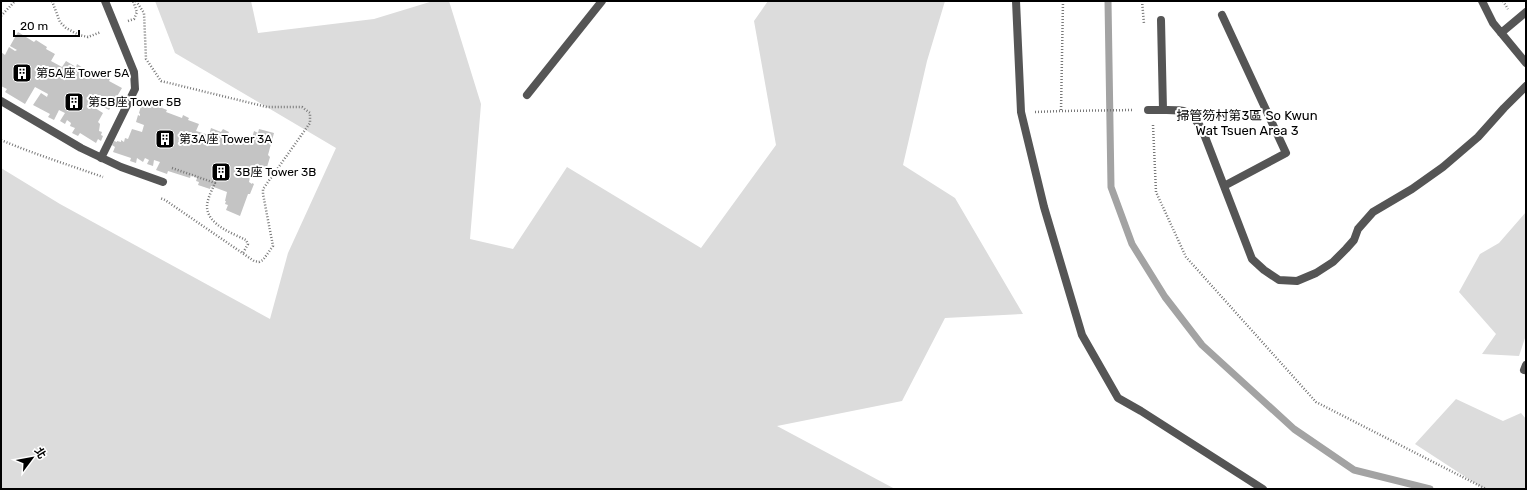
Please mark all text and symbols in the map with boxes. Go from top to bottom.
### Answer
scale bar [14,12,79,38]
text: 20 m [20,19,48,33]
building icon: 第5A座 Tower 5A [11,62,33,84]
place label: 第5A座 Tower 5A [36,66,129,80]
building icon: 第5B座 Tower 5B [63,91,85,113]
place label: 第5B座 Tower 5B [88,95,181,109]
district label: 掃管笏村第3區 So Kwun Wat Tsuen Area 3 [1176,108,1318,138]
building icon: 第3A座 Tower 3A [154,128,176,150]
place label: 第3A座 Tower 3A [179,132,272,146]
building icon: 3B座 Tower 3B [210,161,232,183]
place label: 3B座 Tower 3B [235,165,316,179]
north arrow [12,438,52,478]
text: 北 [32,445,48,461]

